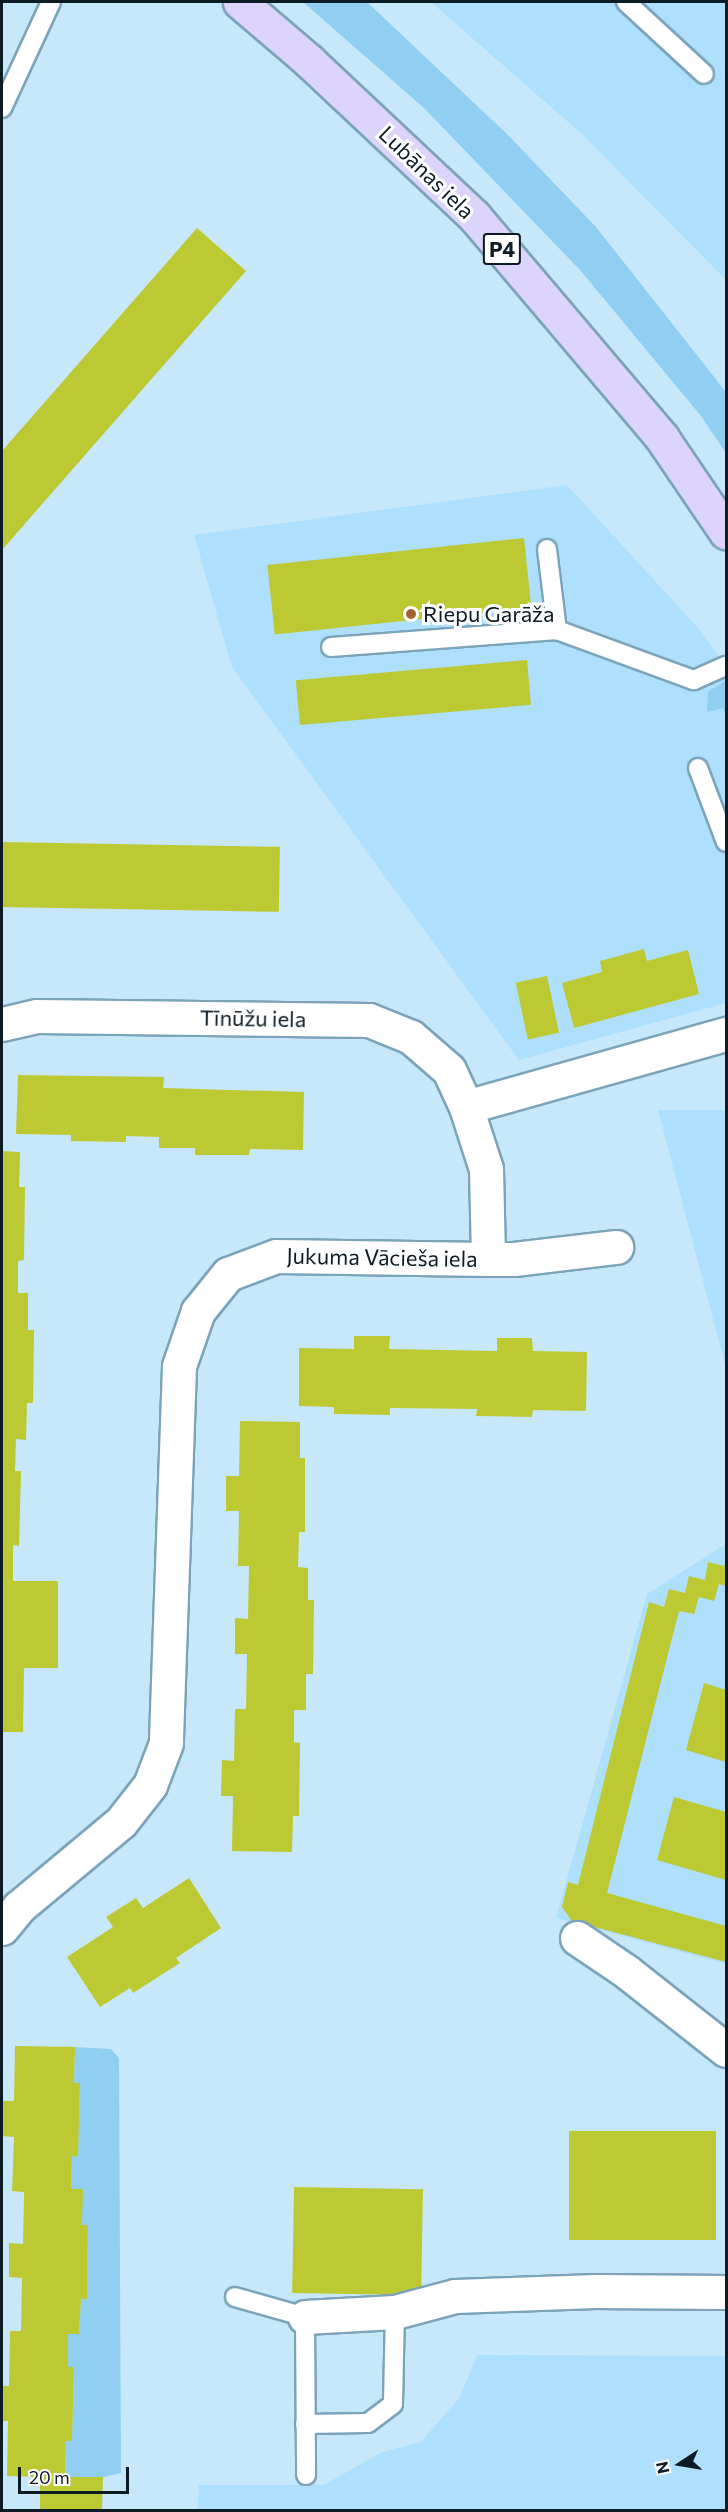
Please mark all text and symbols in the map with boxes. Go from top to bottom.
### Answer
street label: Lubānas iela [374,120,480,224]
road number: P4 [482,231,522,267]
place label: Riepu Garāža [423,601,555,627]
marker: Riepu Garāža [404,607,418,621]
street label: Tīnūžu iela [200,1004,306,1032]
street label: Jukuma Vācieša iela [286,1242,478,1272]
north arrow [650,2434,710,2494]
scale bar [21,2455,132,2493]
text: N [651,2460,672,2476]
text: 20 m [29,2466,70,2488]

